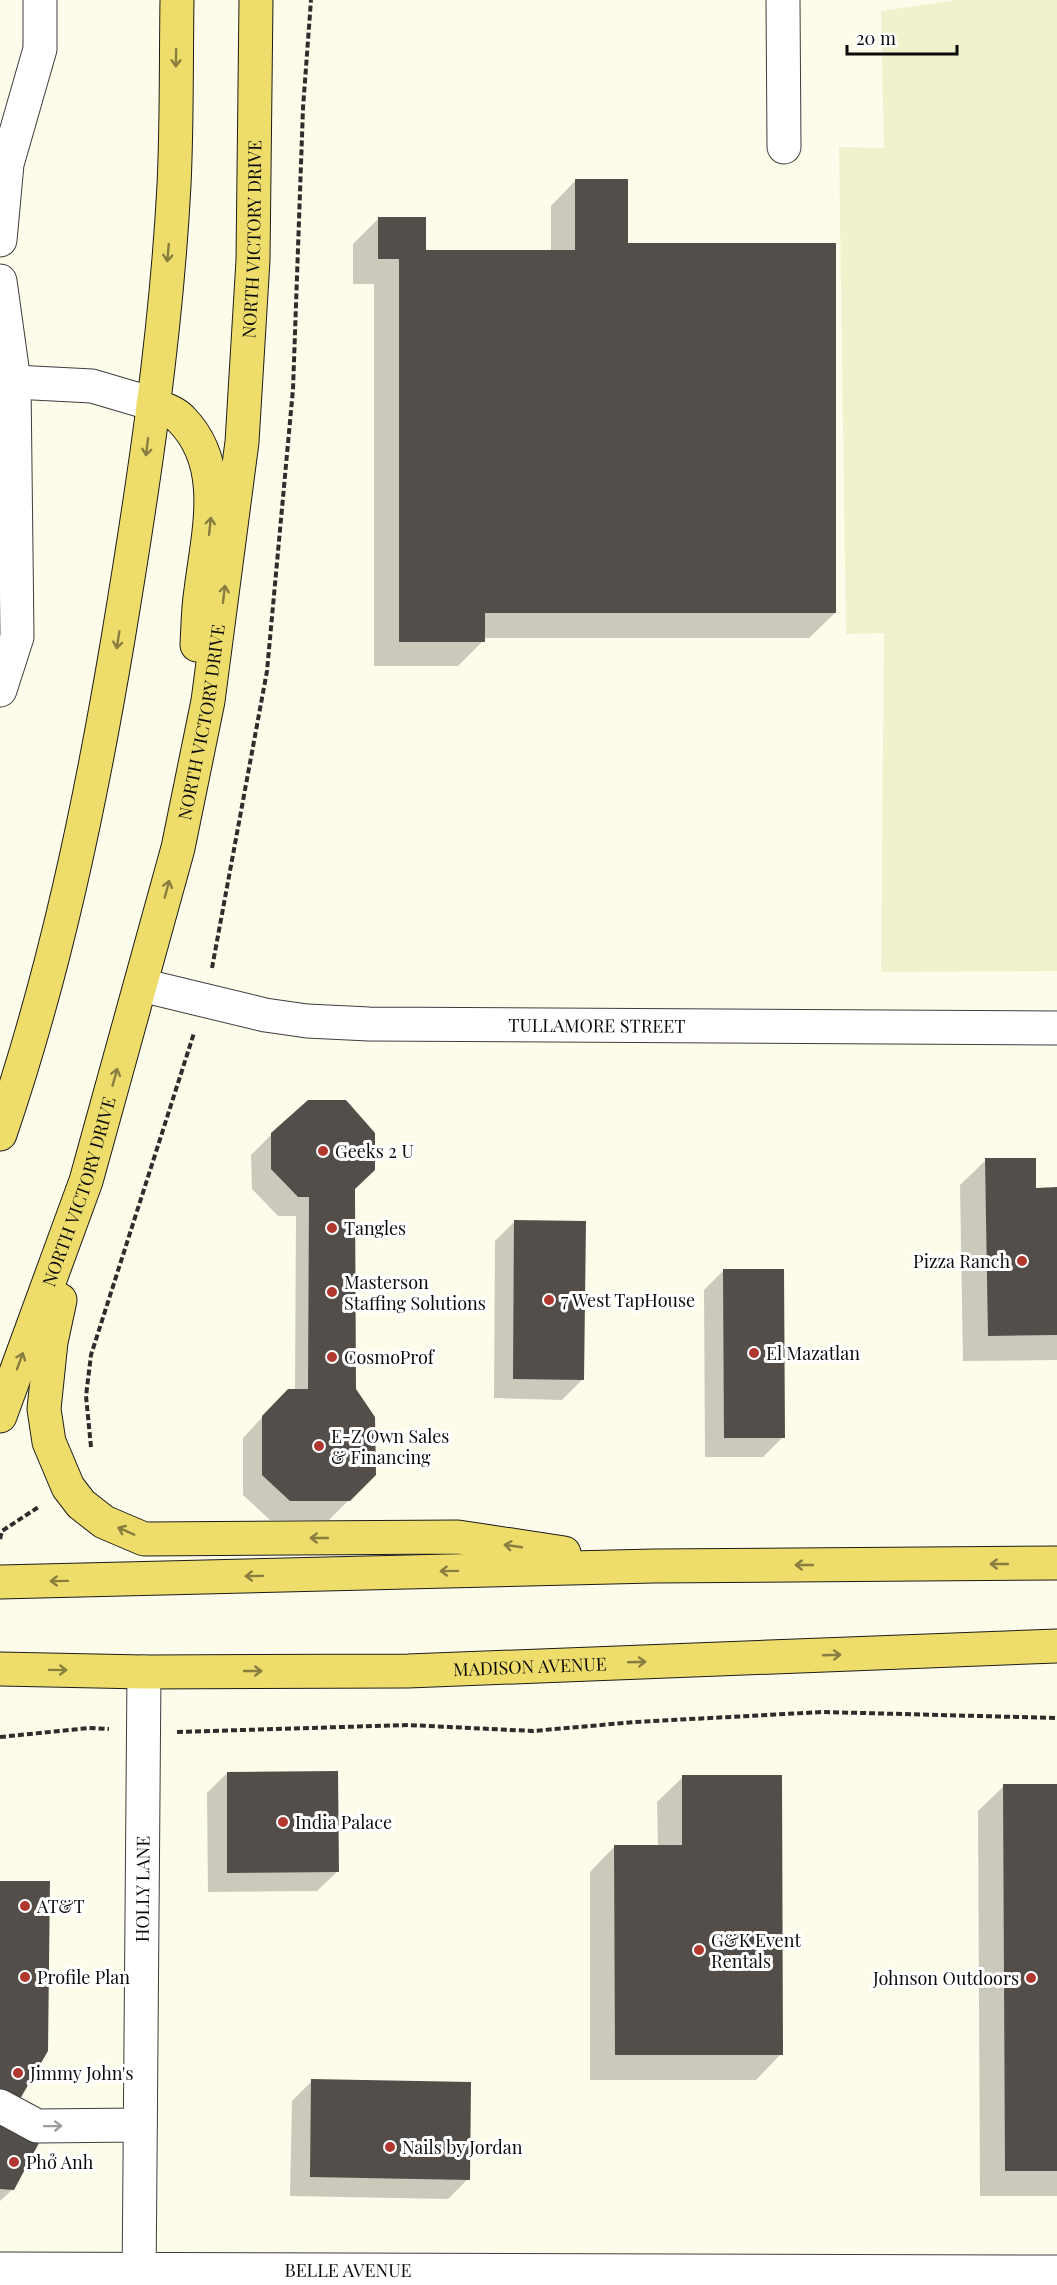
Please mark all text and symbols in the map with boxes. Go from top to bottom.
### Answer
scale bar [847,18,956,56]
text: 20 m [856,26,896,50]
one-way arrow [170,48,182,68]
street label: NORTH VICTORY DRIVE [236,140,266,339]
one-way arrow [162,243,173,263]
one-way arrow [141,437,152,456]
one-way arrow [205,516,216,536]
one-way arrow [218,585,229,605]
street label: NORTH VICTORY DRIVE [172,623,230,822]
one-way arrow [112,629,123,649]
one-way arrow [162,880,174,899]
street label: TULLAMORE STREET [508,1013,686,1038]
one-way arrow [110,1068,121,1087]
street label: NORTH VICTORY DRIVE [36,1094,121,1290]
place label: Geeks 2 U [335,1139,414,1163]
marker: Geeks 2 U [316,1144,330,1158]
place label: Tangles [344,1216,406,1240]
marker: Tangles [325,1221,339,1235]
place label: Pizza Ranch [913,1249,1010,1273]
marker: Pizza Ranch [1015,1254,1029,1268]
place label: Masterson Staffing Solutions [344,1270,486,1315]
marker: Masterson Staffing Solutions [325,1285,339,1299]
place label: 7 West TapHouse [561,1288,695,1312]
marker: 7 West TapHouse [542,1293,556,1307]
place label: El Mazatlan [766,1341,860,1365]
place label: CosmoProf [344,1345,436,1369]
marker: El Mazatlan [747,1346,761,1360]
marker: CosmoProf [325,1350,339,1364]
one-way arrow [16,1352,27,1371]
place label: E-Z Own Sales & Financing [331,1424,449,1469]
marker: E-Z Own Sales & Financing [312,1439,326,1453]
one-way arrow [117,1525,135,1537]
one-way arrow [309,1532,329,1544]
one-way arrow [504,1540,524,1551]
one-way arrow [989,1558,1009,1570]
one-way arrow [794,1559,814,1571]
one-way arrow [439,1565,459,1577]
one-way arrow [245,1570,265,1582]
one-way arrow [50,1575,70,1587]
one-way arrow [822,1649,842,1660]
street label: MADISON AVENUE [453,1651,607,1681]
one-way arrow [627,1657,647,1668]
one-way arrow [48,1664,68,1676]
one-way arrow [243,1665,263,1677]
place label: India Palace [295,1810,392,1834]
marker: India Palace [276,1815,290,1829]
street label: HOLLY LANE [130,1836,155,1942]
place label: AT&T [36,1894,85,1918]
marker: AT&T [18,1899,32,1913]
place label: G&K Event Rentals [711,1928,801,1973]
marker: G&K Event Rentals [692,1943,706,1957]
place label: Profile Plan [37,1965,130,1989]
place label: Johnson Outdoors [872,1966,1019,1990]
marker: Profile Plan [18,1970,32,1984]
marker: Johnson Outdoors [1024,1971,1038,1985]
place label: Jimmy John's [29,2061,134,2085]
marker: Jimmy John's [11,2066,25,2080]
one-way arrow [43,2120,63,2132]
place label: Nails by Jordan [402,2135,523,2159]
marker: Nails by Jordan [383,2140,397,2154]
place label: Phở Anh [26,2150,94,2174]
marker: Phở Anh [7,2155,21,2169]
street label: BELLE AVENUE [285,2258,411,2282]

